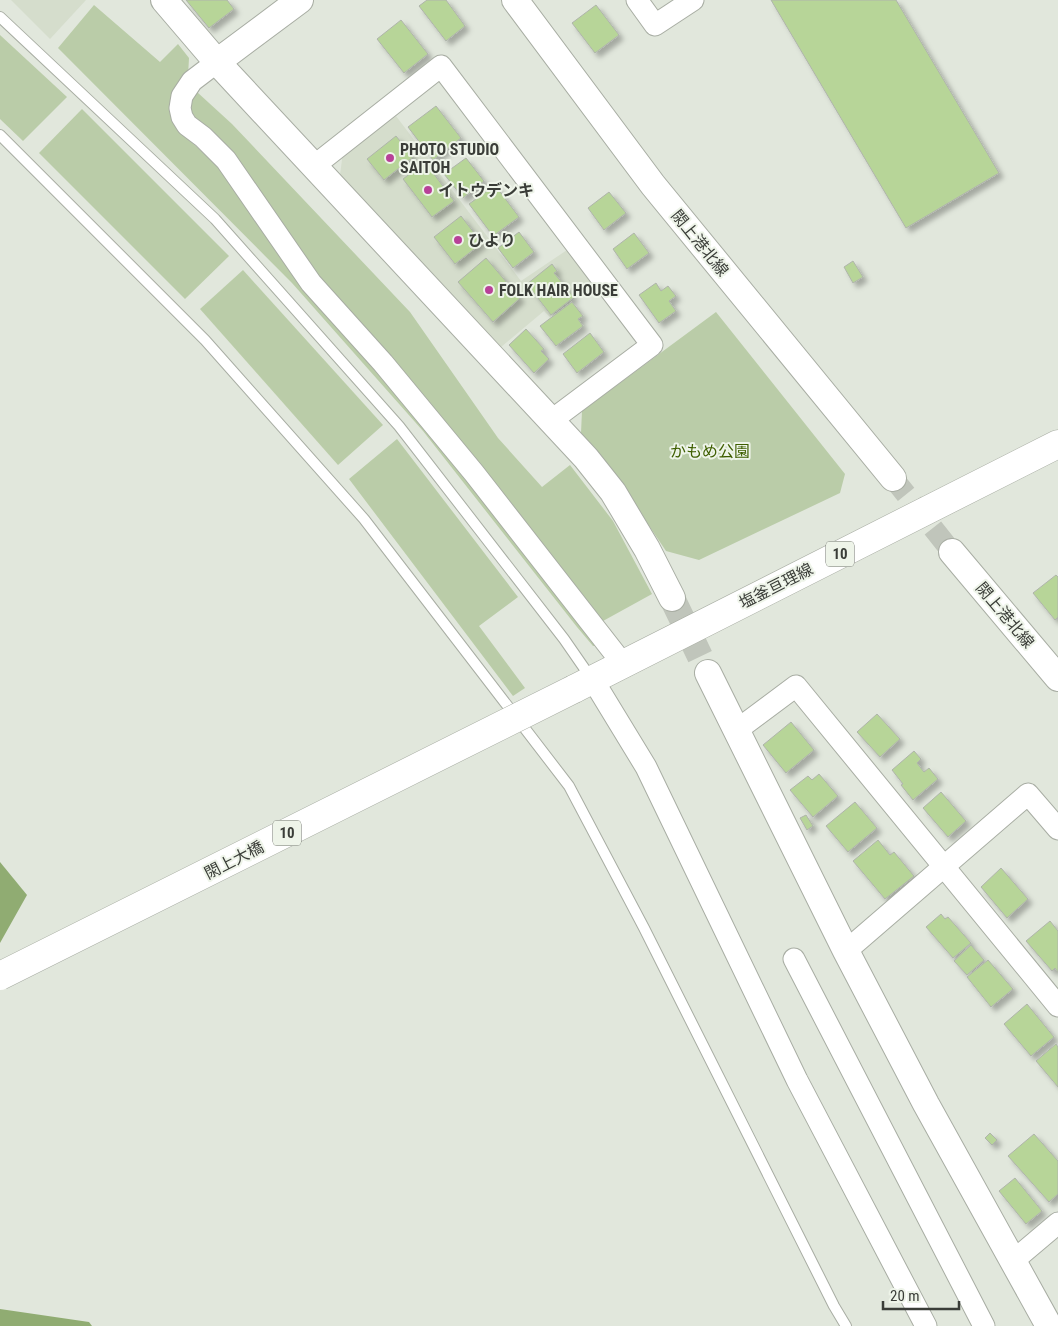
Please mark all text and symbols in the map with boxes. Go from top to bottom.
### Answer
place label: PHOTO STUDIO SAITOH [400,140,499,177]
marker: PHOTO STUDIO SAITOH [384,152,396,164]
place label: イトウデンキ [438,181,534,200]
marker: イトウデンキ [422,184,434,196]
street label: 閖上港北線 [667,206,733,280]
place label: ひより [468,231,516,250]
marker: ひより [452,234,464,246]
place label: FOLK HAIR HOUSE [499,281,618,300]
marker: FOLK HAIR HOUSE [483,284,495,296]
park label: かもめ公園 [670,442,750,461]
road number: 10 [826,542,854,566]
street label: 塩釜亘理線 [736,559,816,613]
street label: 閖上港北線 [972,578,1038,652]
road number: 10 [273,820,301,846]
street label: 閖上大橋 [201,837,267,883]
scale bar [883,1278,959,1310]
text: 20 m [890,1287,920,1305]

